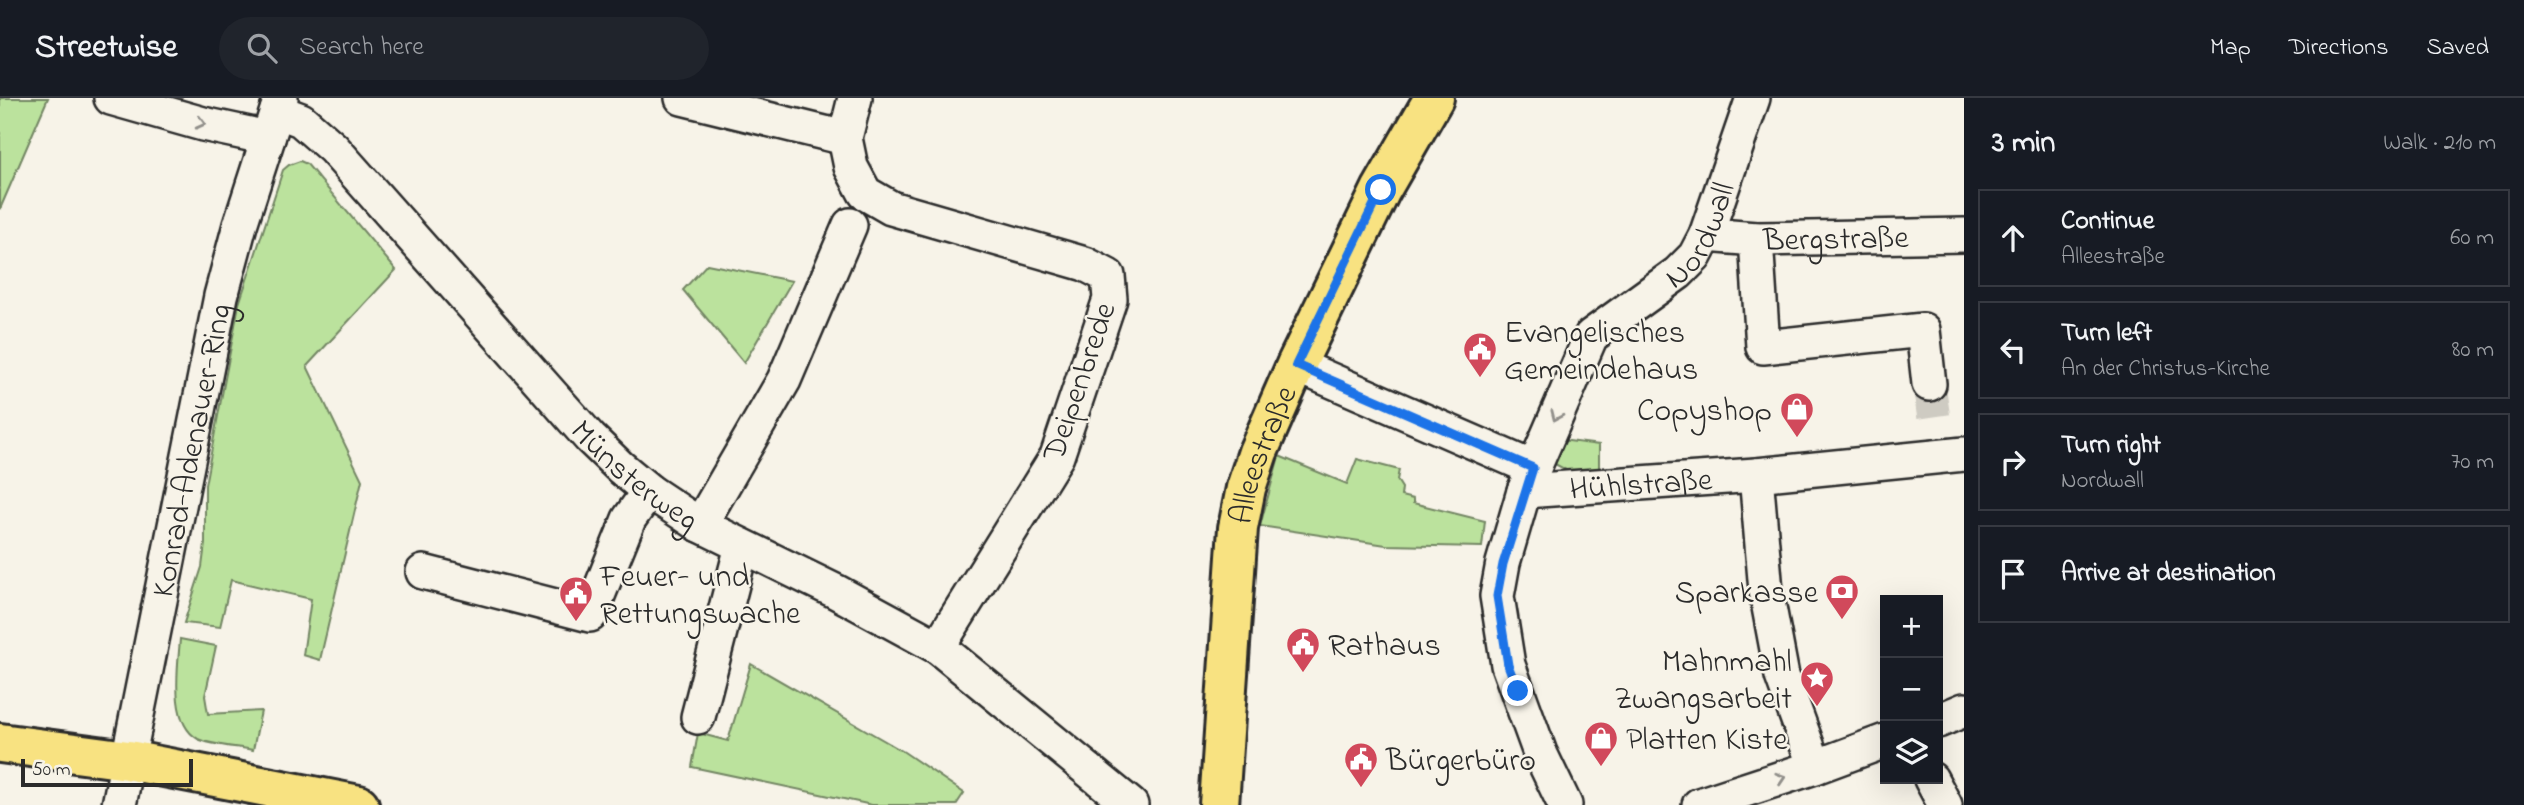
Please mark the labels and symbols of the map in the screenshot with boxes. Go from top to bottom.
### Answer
one-way arrow [194,115,206,129]
route start [1365,174,1396,205]
street label: Nordwall [1656,177,1749,302]
street label: Bergstraße [1762,216,1910,266]
street label: Deipenbrede [1032,296,1131,469]
street label: Konrad-Adenauer-Ring [141,300,246,602]
place label: Evangelisches Gemeindehaus [1504,311,1698,395]
public building icon: Evangelisches Gemeindehaus [1461,330,1499,379]
street label: Alleestraße [1219,378,1311,528]
place label: Copyshop [1637,389,1772,436]
shop icon: Copyshop [1778,390,1816,439]
one-way arrow [1550,408,1564,421]
street label: Münsterweg [557,411,707,545]
street label: Hühlstraße [1568,458,1714,515]
place label: Feuer- und Rettungswache [599,555,801,639]
place label: Sparkasse [1675,571,1819,618]
bank icon: Sparkasse [1823,572,1861,621]
public building icon: Feuer- und Rettungswache [557,574,595,623]
place label: Rathaus [1328,624,1441,671]
public building icon: Rathaus [1284,625,1322,674]
place label: Mahnmahl Zwangsarbeit [1614,640,1792,724]
place icon: Mahnmahl Zwangsarbeit [1798,659,1836,708]
route end [1502,675,1533,706]
place label: Platten Kiste [1626,718,1788,765]
shop icon: Platten Kiste [1582,719,1620,768]
place label: Bürgerbüro [1385,739,1536,786]
public building icon: Bürgerbüro [1342,740,1380,789]
scale bar [21,756,192,788]
one-way arrow [1774,772,1786,787]

